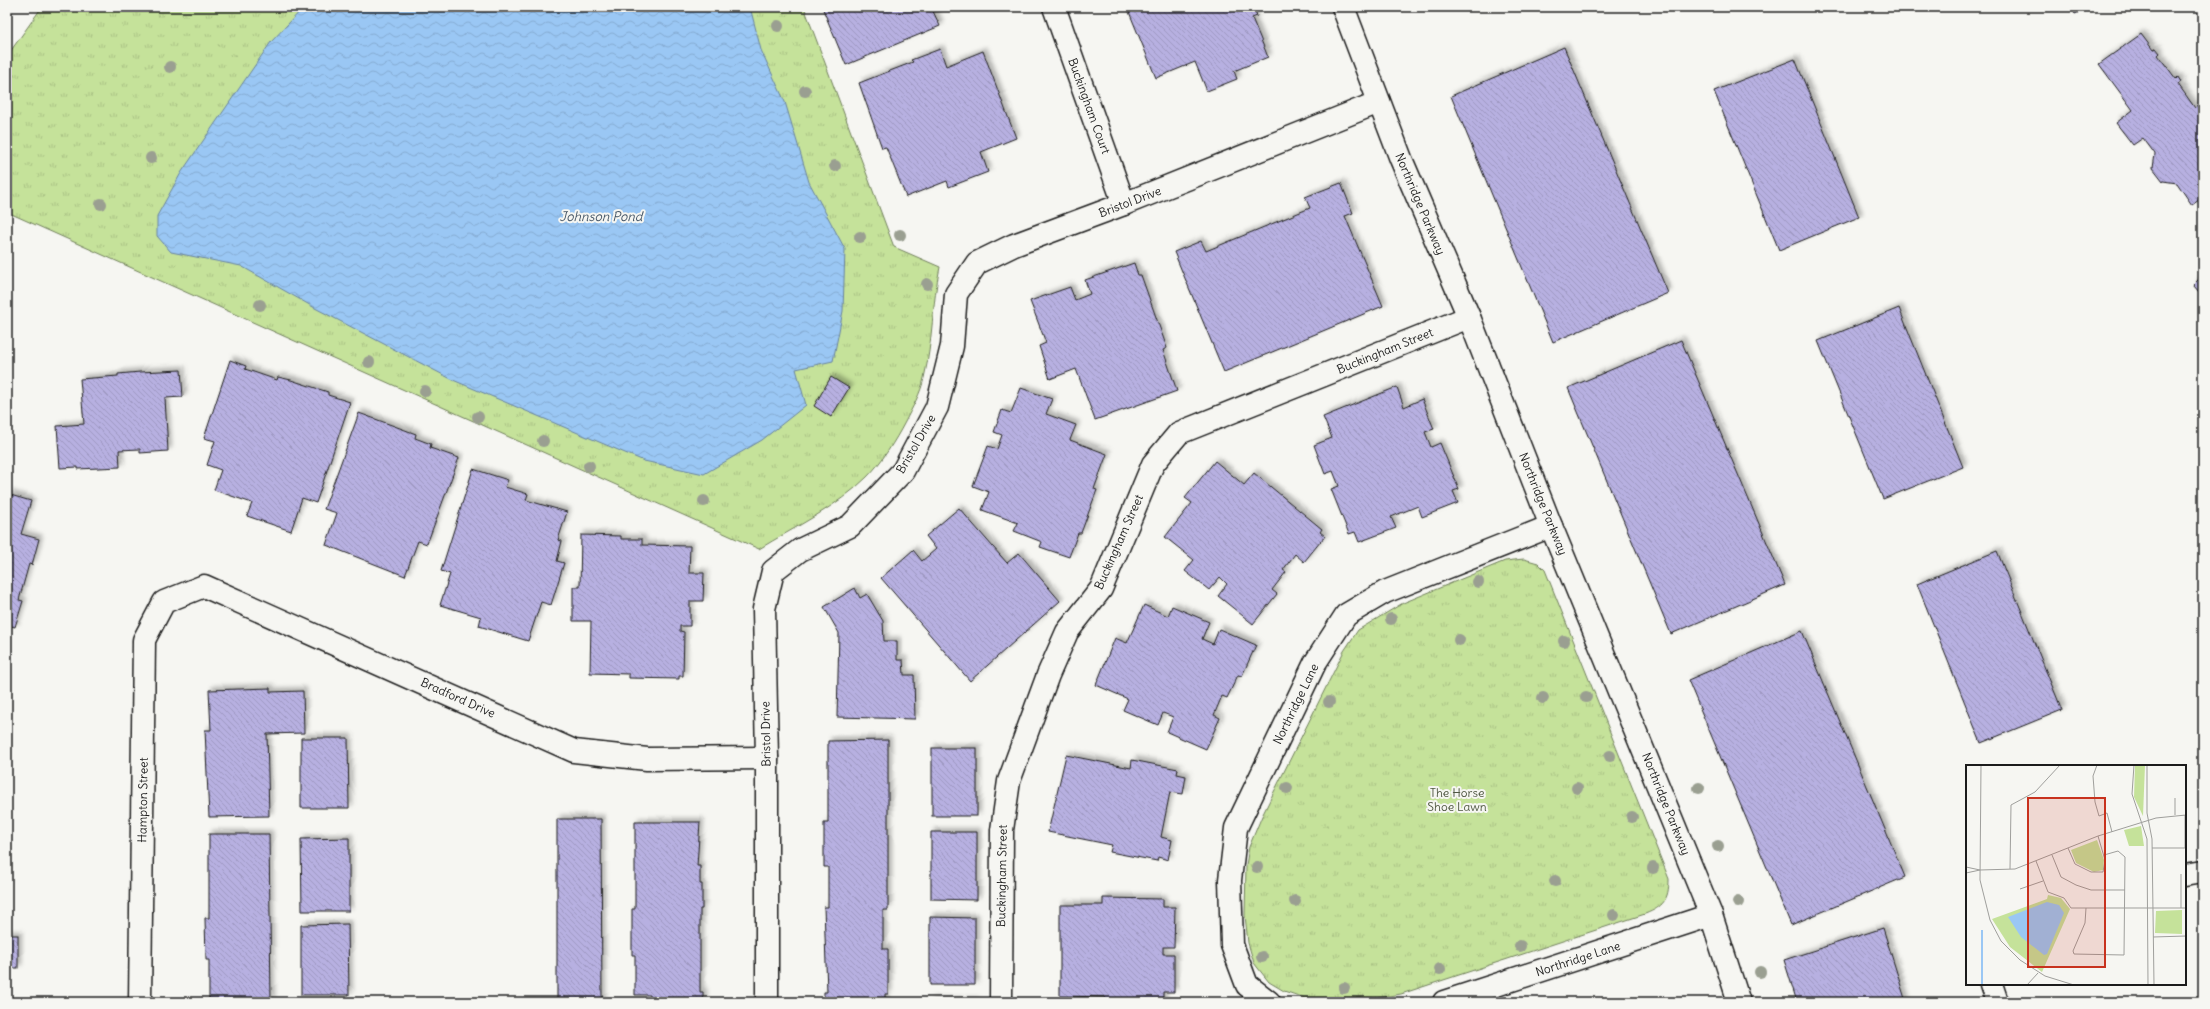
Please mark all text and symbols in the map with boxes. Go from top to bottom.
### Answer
street label: Buckingham Court [1065,56,1114,156]
street label: Northridge Parkway [1392,151,1449,257]
street label: Bristol Drive [1096,183,1163,220]
water label: Johnson Pond [560,208,645,225]
street label: Buckingham Street [1334,324,1435,377]
street label: Bristol Drive [893,412,938,476]
street label: Northridge Parkway [1516,450,1571,557]
street label: Buckingham Street [1091,492,1146,592]
street label: Northridge Lane [1269,661,1322,747]
street label: Bradford Drive [419,674,498,721]
street label: Bristol Drive [757,701,774,767]
street label: Northridge Parkway [1639,750,1694,857]
street label: Hampton Street [134,757,151,843]
inset map [1966,765,2186,985]
park label: The Horse Shoe Lawn [1427,785,1487,814]
street label: Buckingham Street [993,825,1010,927]
street label: Northridge Lane [1534,938,1622,979]

